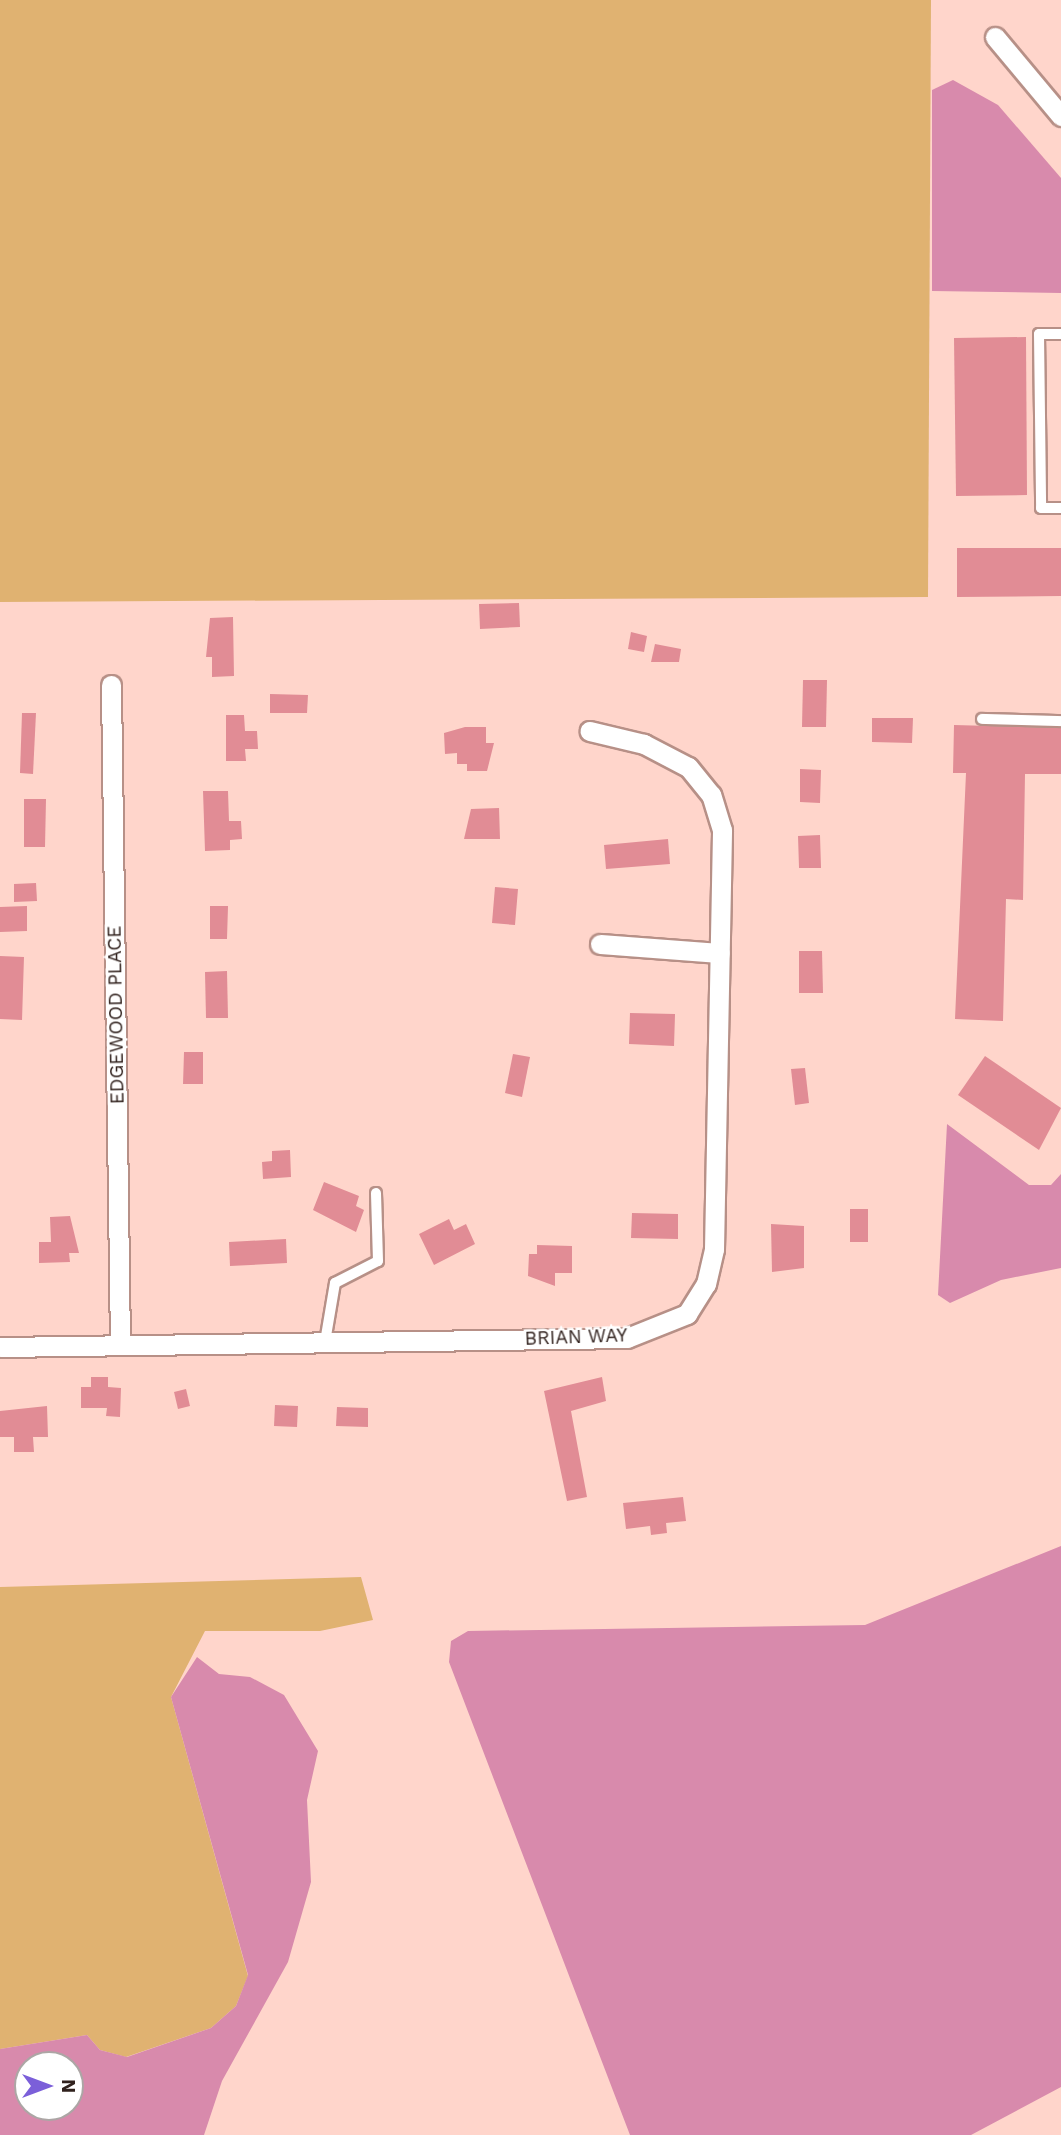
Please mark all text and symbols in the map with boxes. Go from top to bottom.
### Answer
street label: EDGEWOOD PLACE [103,925,129,1105]
street label: BRIAN WAY [524,1324,628,1350]
north arrow [14,2051,84,2121]
text: N [57,2079,80,2093]

